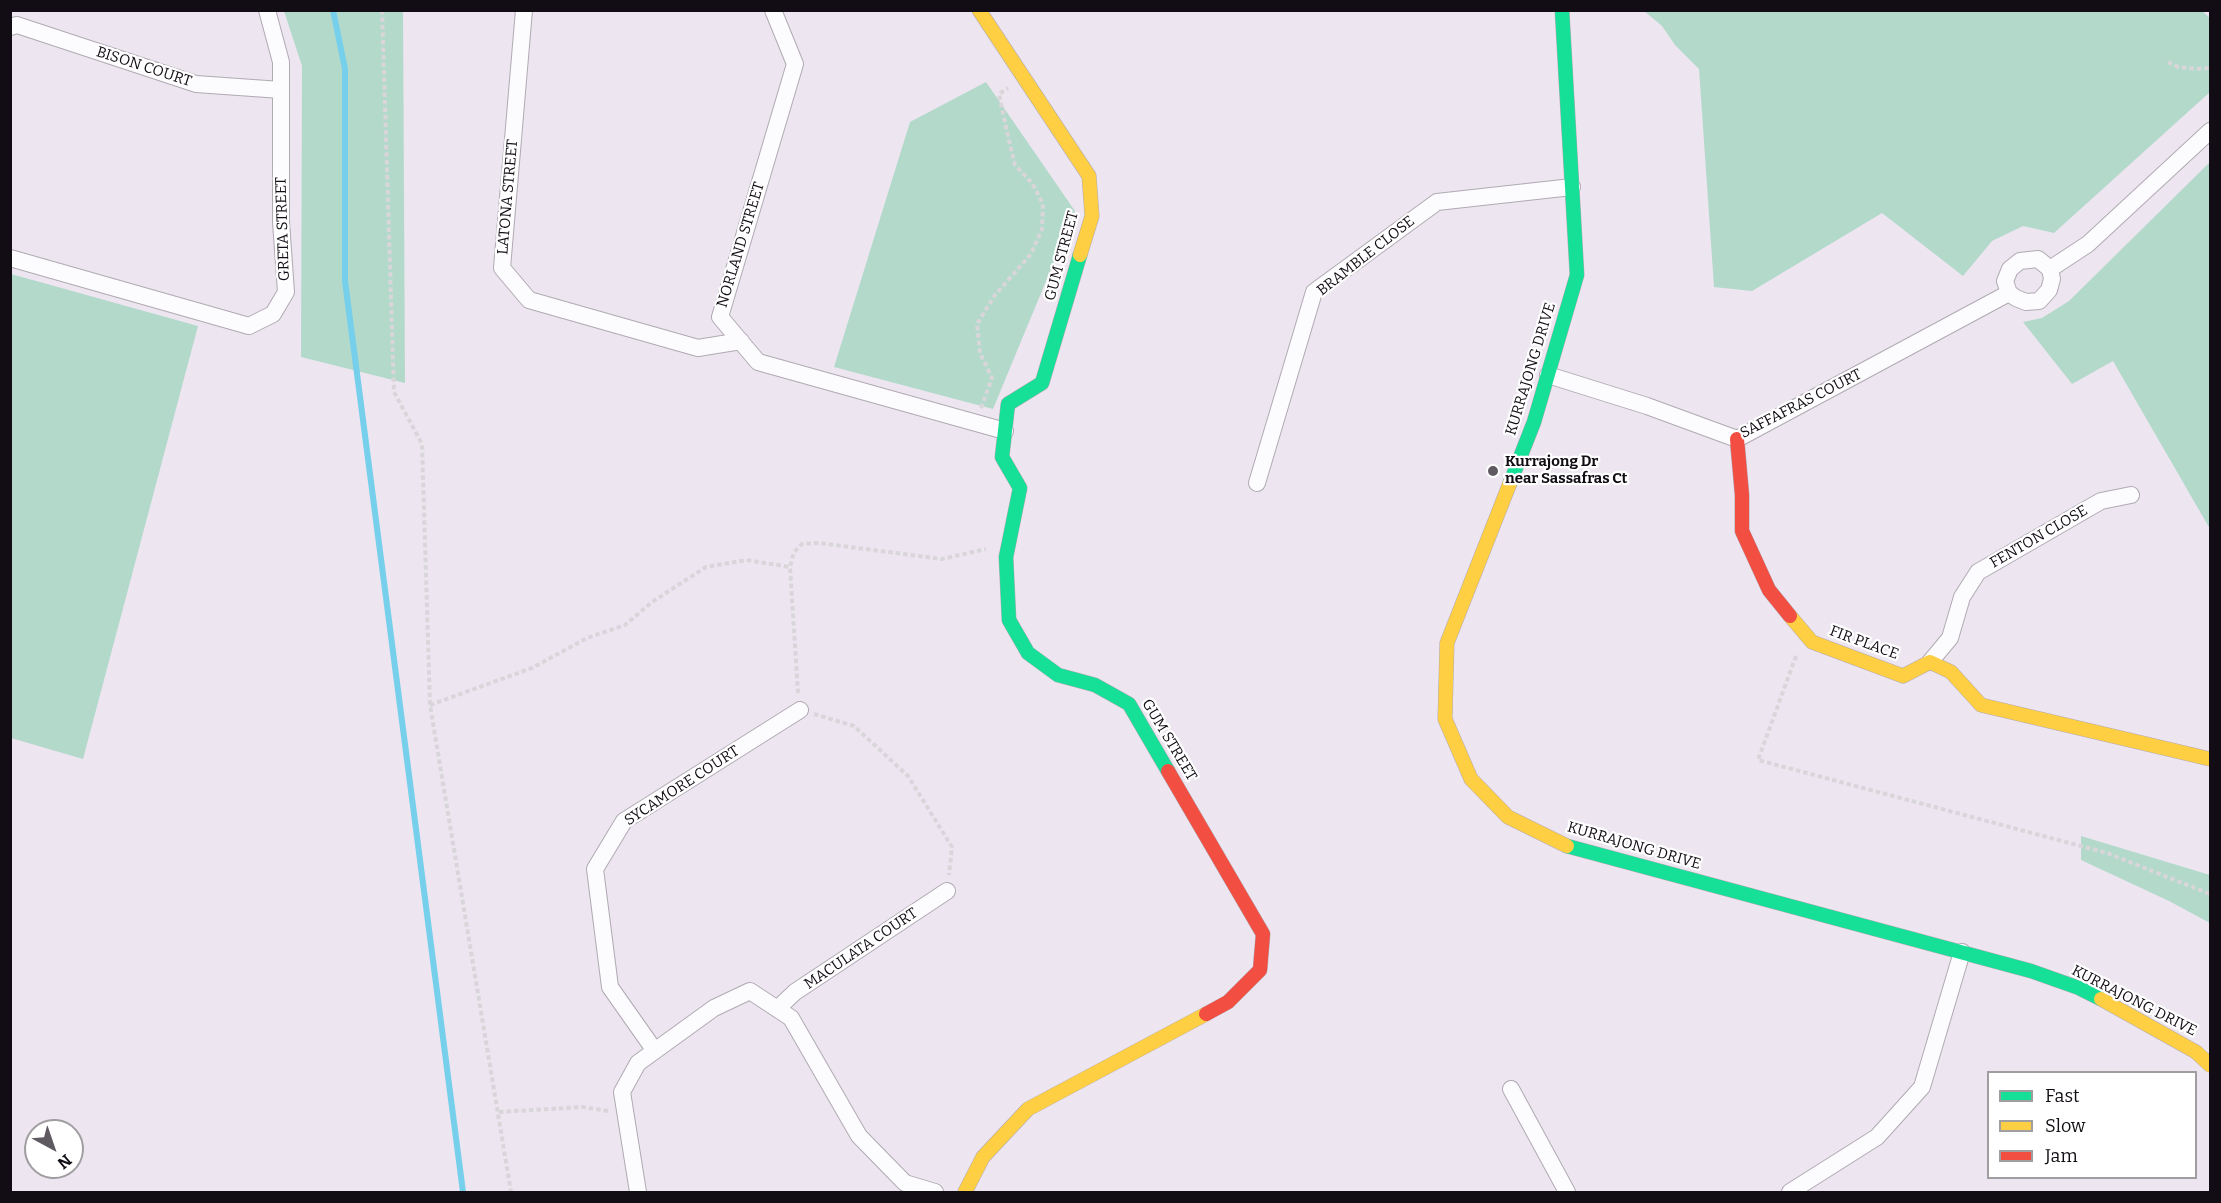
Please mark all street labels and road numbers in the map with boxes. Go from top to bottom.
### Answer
street label: BISON COURT [94,43,194,91]
street label: LATONA STREET [494,139,522,255]
street label: GRETA STREET [272,177,294,281]
street label: NORLAND STREET [713,180,769,310]
street label: GUM STREET [1041,209,1083,303]
street label: BRAMBLE CLOSE [1314,212,1418,300]
street label: KURRAJONG DRIVE [1502,300,1560,438]
street label: SAFFAFRAS COURT [1737,366,1865,442]
street label: FENTON CLOSE [1987,502,2091,572]
street label: FIR PLACE [1827,622,1901,664]
street label: GUM STREET [1138,696,1200,784]
street label: SYCAMORE COURT [621,742,743,830]
street label: KURRAJONG DRIVE [1565,818,1703,874]
street label: MACULATA COURT [801,905,921,993]
street label: KURRAJONG DRIVE [2068,962,2200,1040]

